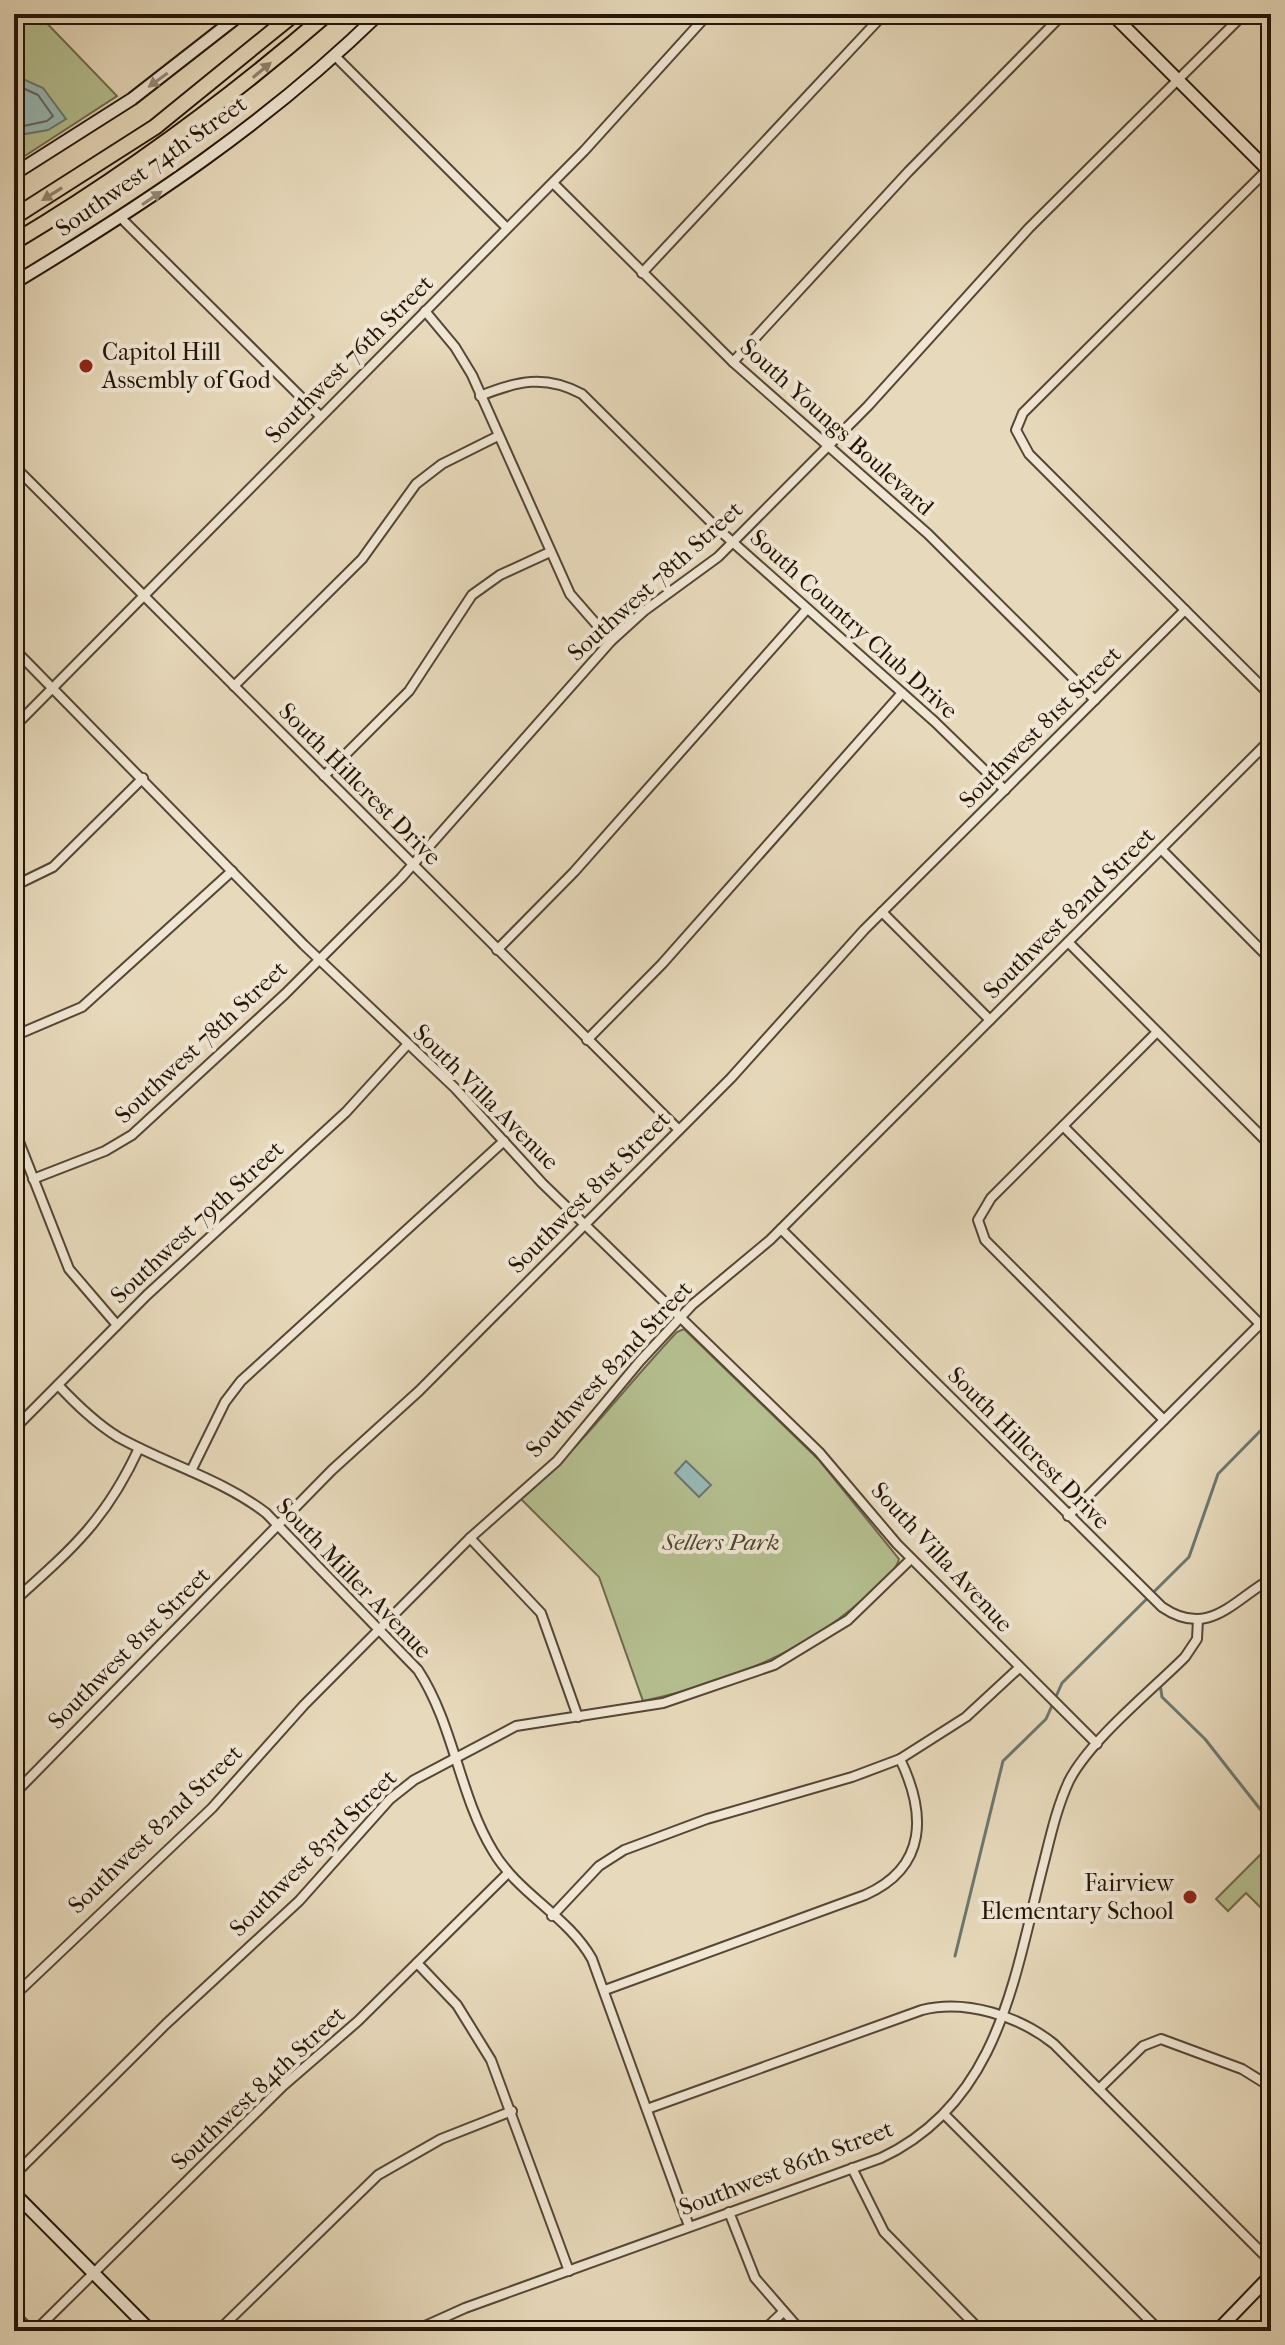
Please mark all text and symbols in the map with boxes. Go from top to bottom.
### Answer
one-way arrow [252,62,272,79]
one-way arrow [147,71,168,87]
street label: Southwest 74th Street [50,89,252,243]
one-way arrow [41,186,63,200]
one-way arrow [141,191,162,206]
street label: Southwest 76th Street [259,269,439,449]
street label: South Youngs Boulevard [735,333,940,522]
place label: Capitol Hill Assembly of God [101,338,272,394]
marker: Capitol Hill Assembly of God [77,357,95,375]
street label: Southwest 78th Street [562,495,748,667]
street label: South Country Club Drive [744,523,964,725]
street label: Southwest 81st Street [953,640,1127,814]
street label: South Hillcrest Drive [273,697,447,871]
street label: Southwest 82nd Street [977,821,1161,1005]
street label: Southwest 78th Street [109,955,293,1129]
street label: South Villa Avenue [407,1018,565,1176]
street label: Southwest 81st Street [502,1105,676,1279]
street label: Southwest 79th Street [105,1134,289,1309]
street label: Southwest 82nd Street [520,1275,698,1463]
street label: South Hillcrest Drive [942,1361,1116,1535]
street label: South Villa Avenue [865,1476,1019,1638]
street label: South Miller Avenue [270,1492,438,1664]
park label: Sellers Park [661,1528,780,1556]
street label: Southwest 81st Street [42,1561,216,1735]
street label: Southwest 82nd Street [62,1738,248,1919]
street label: Southwest 83rd Street [224,1763,403,1942]
place label: Fairview Elementary School [981,1869,1175,1925]
marker: Fairview Elementary School [1181,1888,1199,1906]
street label: Southwest 84th Street [165,2000,351,2176]
street label: Southwest 86th Street [675,2114,897,2222]

